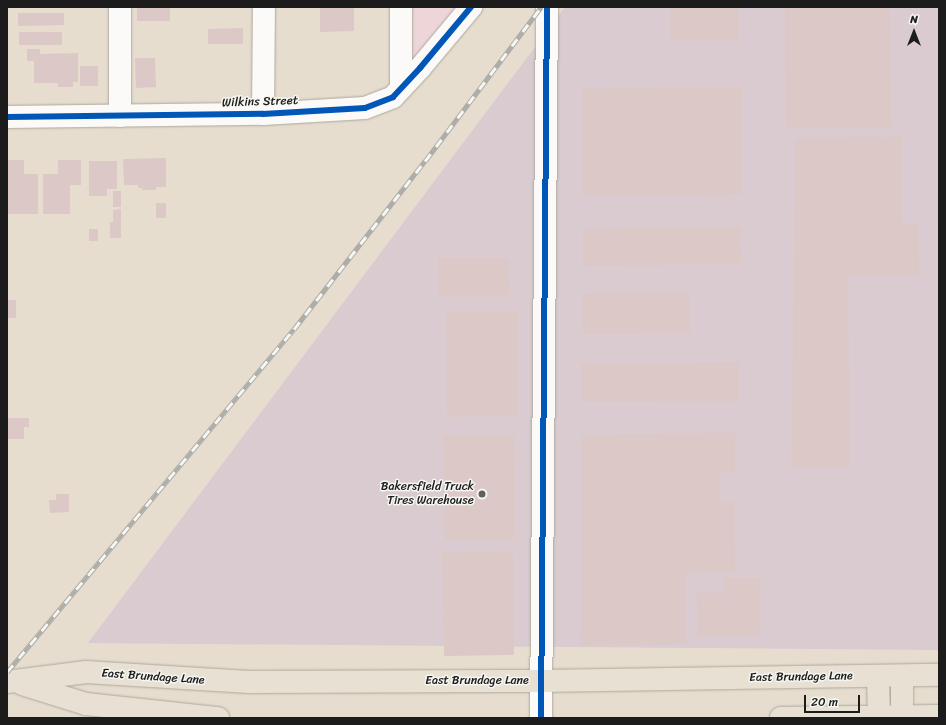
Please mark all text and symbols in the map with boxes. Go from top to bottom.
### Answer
text: N [910,10,918,29]
north arrow [894,12,934,52]
street label: Wilkins Street [222,93,298,111]
place label: Bakersfield Truck Tires Warehouse [381,480,474,508]
marker: Bakersfield Truck Tires Warehouse [477,489,487,499]
street label: East Brundage Lane [101,666,205,688]
street label: East Brundage Lane [749,669,853,685]
street label: East Brundage Lane [425,674,529,688]
scale bar [806,687,862,713]
text: 20 m [811,691,838,713]

